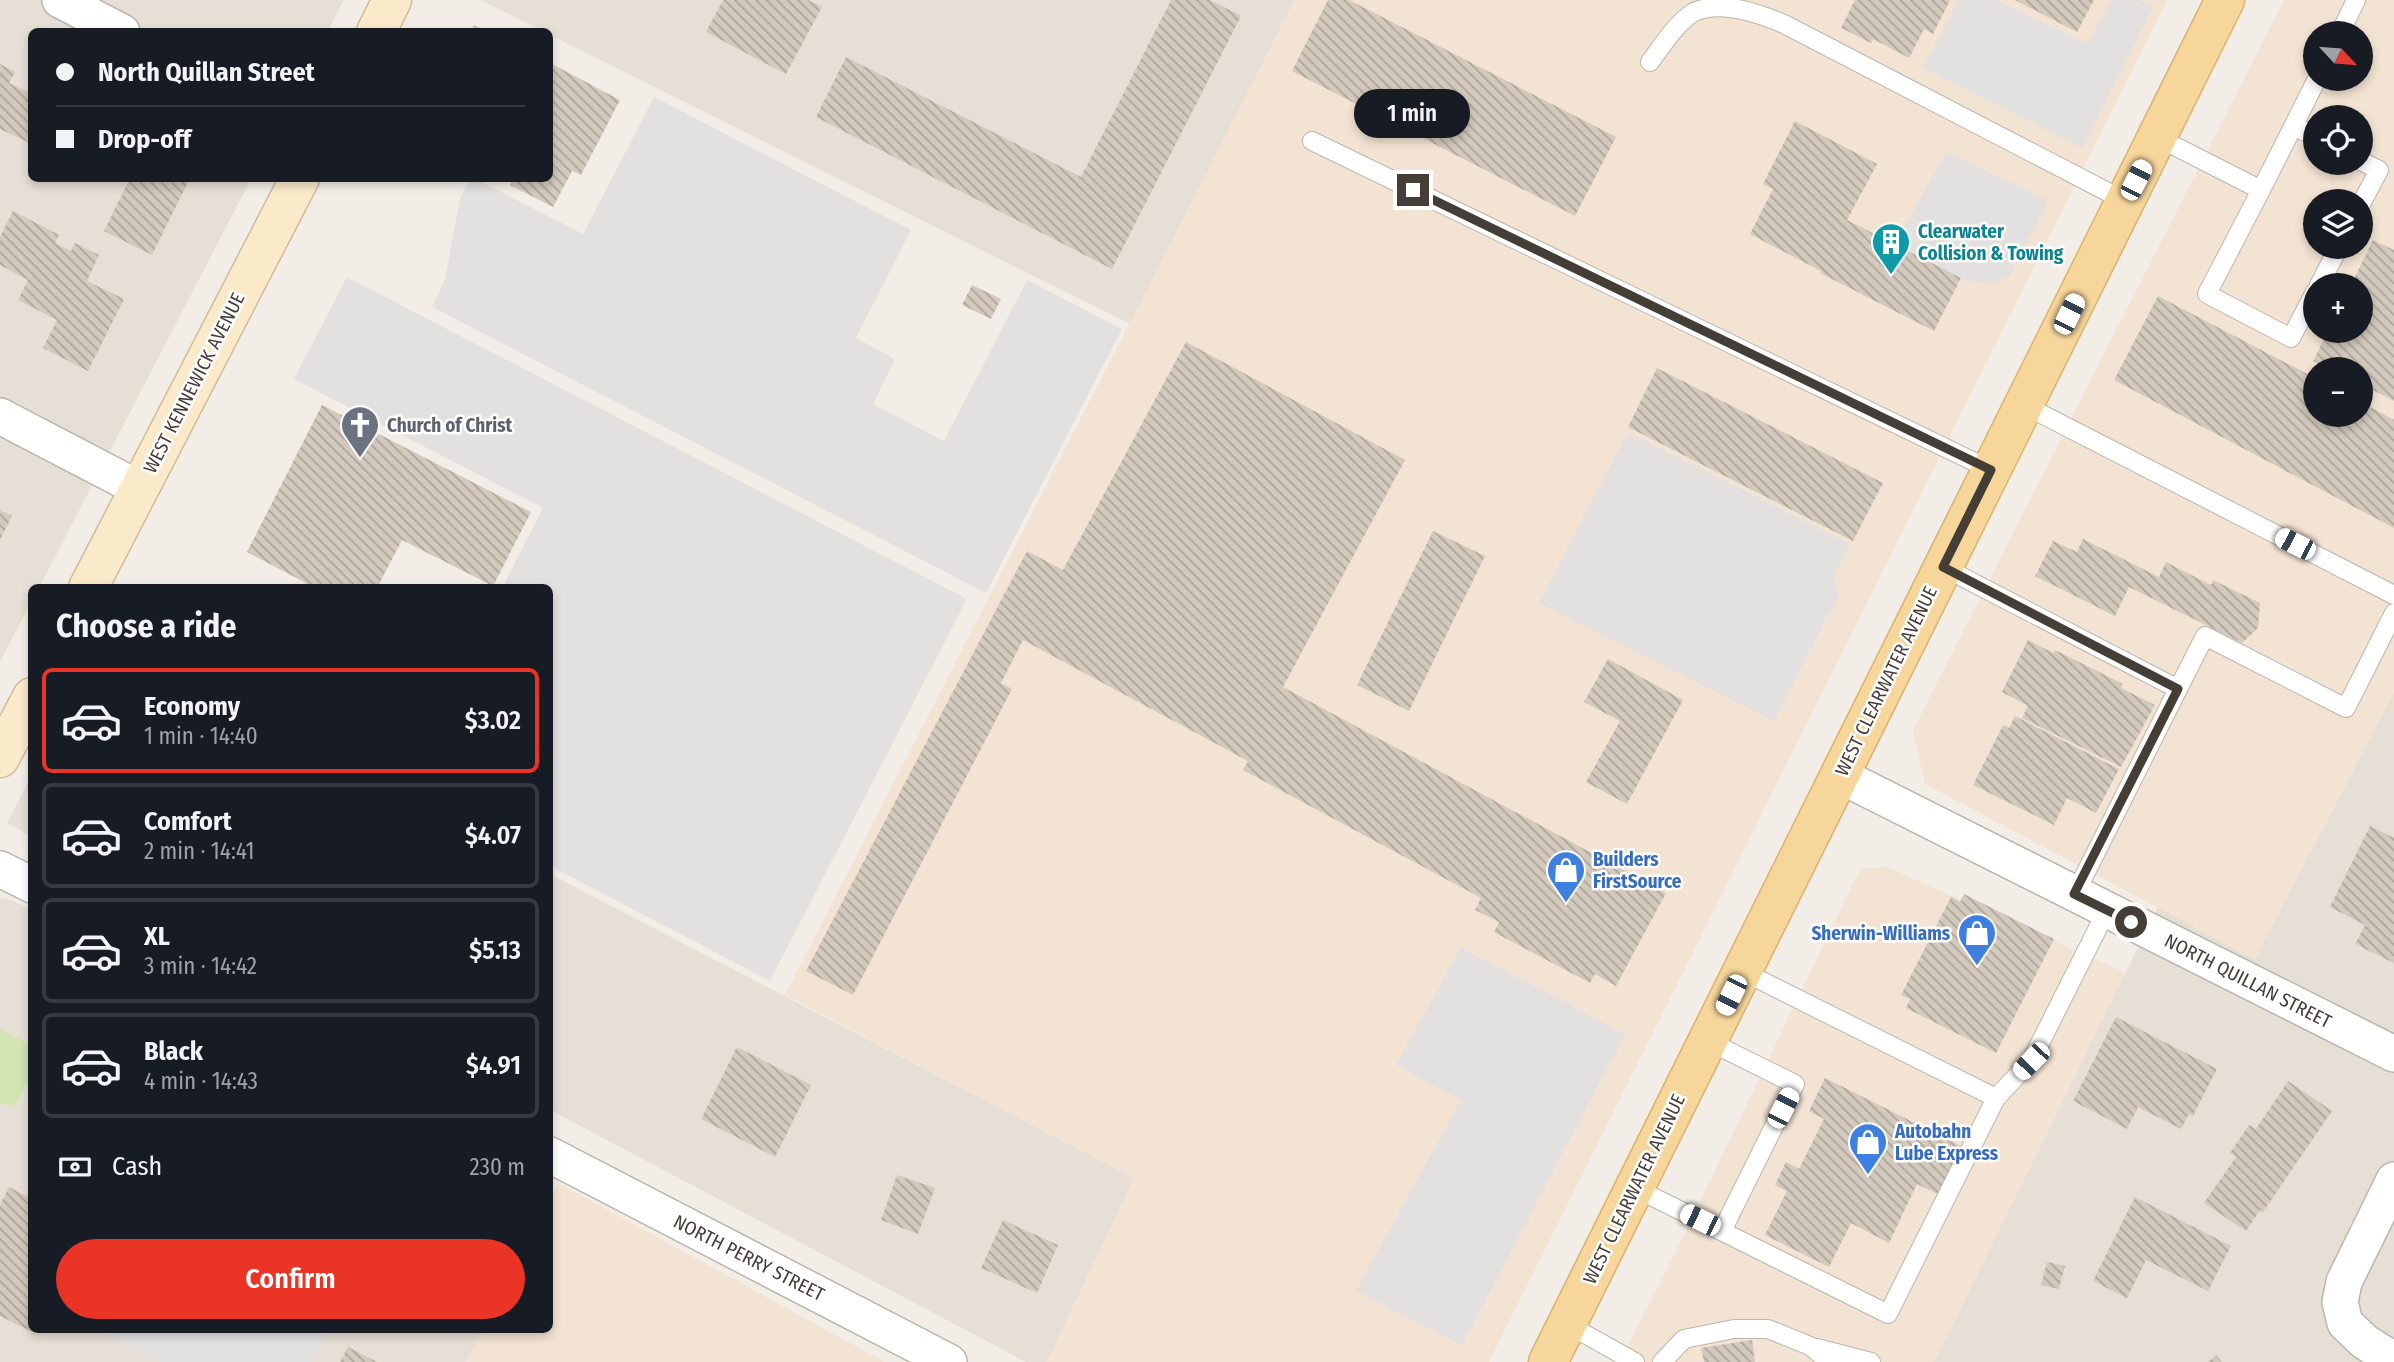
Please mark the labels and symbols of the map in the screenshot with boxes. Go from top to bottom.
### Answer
north arrow [2303,21,2373,91]
callout: 1 min [1355,88,1471,138]
car [2118,157,2155,203]
route end [1397,174,1429,206]
place label: Clearwater Collision & Towing [1918,220,2064,265]
building icon: Clearwater Collision & Towing [1870,221,1912,276]
street label: WEST KENNEWICK AVENUE [138,289,250,477]
car [2051,291,2088,337]
church icon: Church of Christ [339,404,381,459]
place label: Church of Christ [387,414,512,437]
car [2272,525,2319,563]
street label: WEST CLEARWATER AVENUE [1830,582,1942,780]
place label: Builders FirstSource [1593,848,1682,893]
shop icon: Builders FirstSource [1545,849,1587,904]
route start [2115,906,2147,938]
shop icon: Sherwin-Williams [1956,912,1998,967]
place label: Sherwin-Williams [1811,922,1951,945]
street label: NORTH QUILLAN STREET [2161,929,2335,1033]
car [1713,972,1750,1018]
car [2009,1039,2054,1083]
car [1765,1085,1802,1131]
street label: WEST CLEARWATER AVENUE [1578,1090,1690,1288]
place label: Autobahn Lube Express [1894,1120,1999,1165]
shop icon: Autobahn Lube Express [1847,1121,1889,1176]
car [1677,1201,1724,1239]
street label: NORTH PERRY STREET [670,1210,828,1306]

